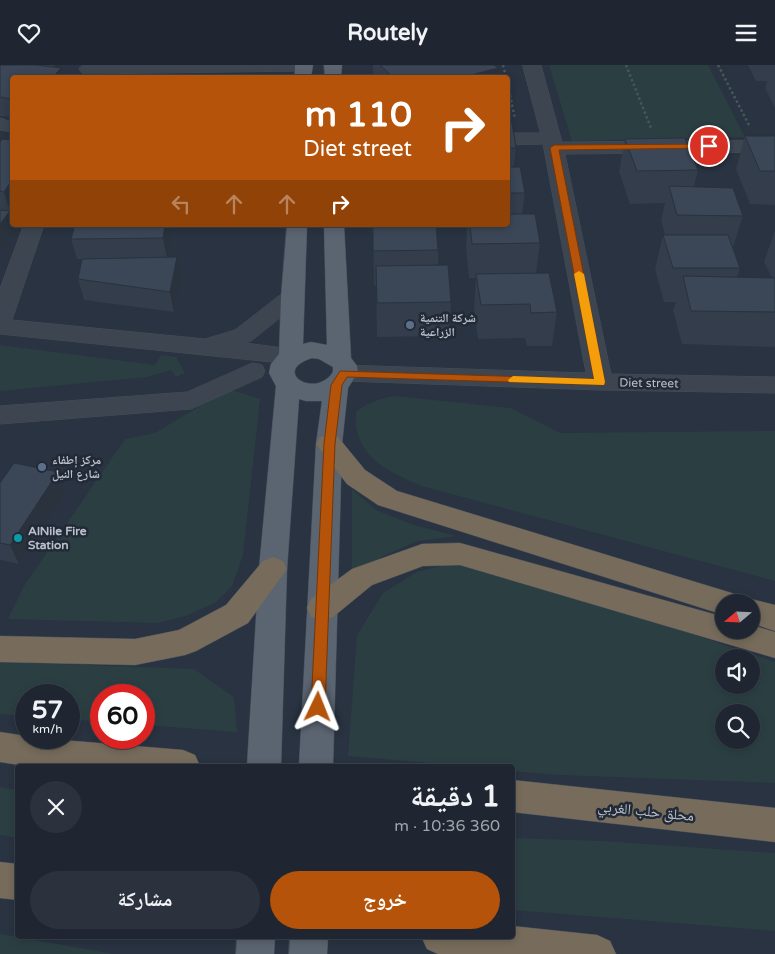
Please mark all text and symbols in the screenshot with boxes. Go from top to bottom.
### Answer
icon: heart [15,19,43,47]
icon: menu [732,19,760,47]
text: Routely [347,20,428,46]
text: 110 m [305,94,412,136]
icon: right [430,95,495,160]
pin [688,125,730,167]
icon: arrive [695,132,723,160]
text: Diet street [303,136,412,162]
icon: left [167,190,195,218]
icon: ahead [220,190,248,218]
icon: ahead [273,190,301,218]
icon: right [326,190,354,218]
place label: شركة التنمية الزراعية [420,311,476,339]
marker: شركة التنمية الزراعية [404,319,416,331]
street label: Diet street [619,375,679,391]
place label: مركز إطفاء شارع النيل [52,453,101,482]
marker: مركز إطفاء شارع النيل [36,461,48,473]
place label: AlNile Fire Station [28,524,87,552]
marker: AlNile Fire Station [12,532,24,544]
north arrow [715,594,760,639]
map controls [715,594,760,749]
button: sound [715,649,760,694]
position arrow [291,680,343,732]
speed limit sign: 60 [90,684,155,749]
text: 57 [32,695,63,725]
button: search [715,704,760,749]
text: km/h [32,722,63,736]
text: 1 دقيقة [410,778,500,815]
button: close [30,781,82,833]
street label: محلق حلب الغربي [597,797,695,828]
text: 360 m · 10:36 [394,816,500,836]
button: مشاركة [30,871,260,929]
button: خروج [270,871,500,929]

